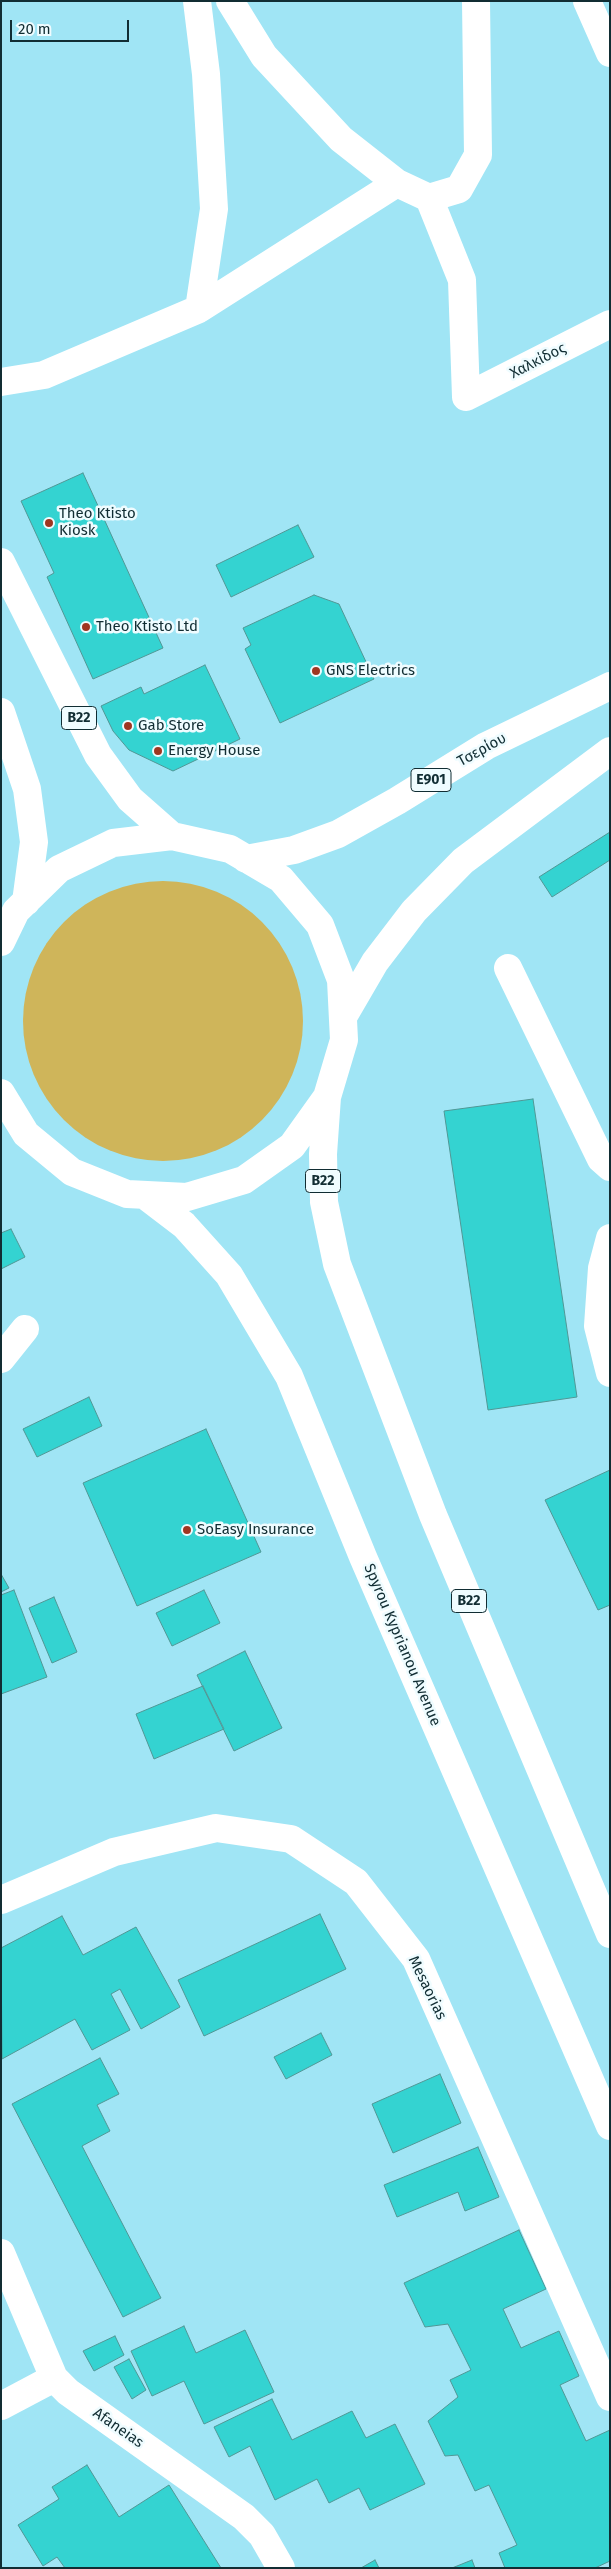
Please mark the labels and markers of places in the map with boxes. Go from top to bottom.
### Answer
place label: Theo Ktisto Kiosk [59,505,136,540]
marker: Theo Ktisto Kiosk [43,517,55,529]
place label: Theo Ktisto Ltd [96,618,198,636]
marker: Theo Ktisto Ltd [80,621,92,633]
place label: GNS Electrics [326,662,415,680]
marker: GNS Electrics [310,665,322,677]
place label: Gab Store [138,717,204,735]
marker: Gab Store [122,720,134,732]
place label: Energy House [168,742,260,760]
marker: Energy House [152,745,164,757]
place label: SoEasy Insurance [197,1521,314,1539]
marker: SoEasy Insurance [181,1524,193,1536]

